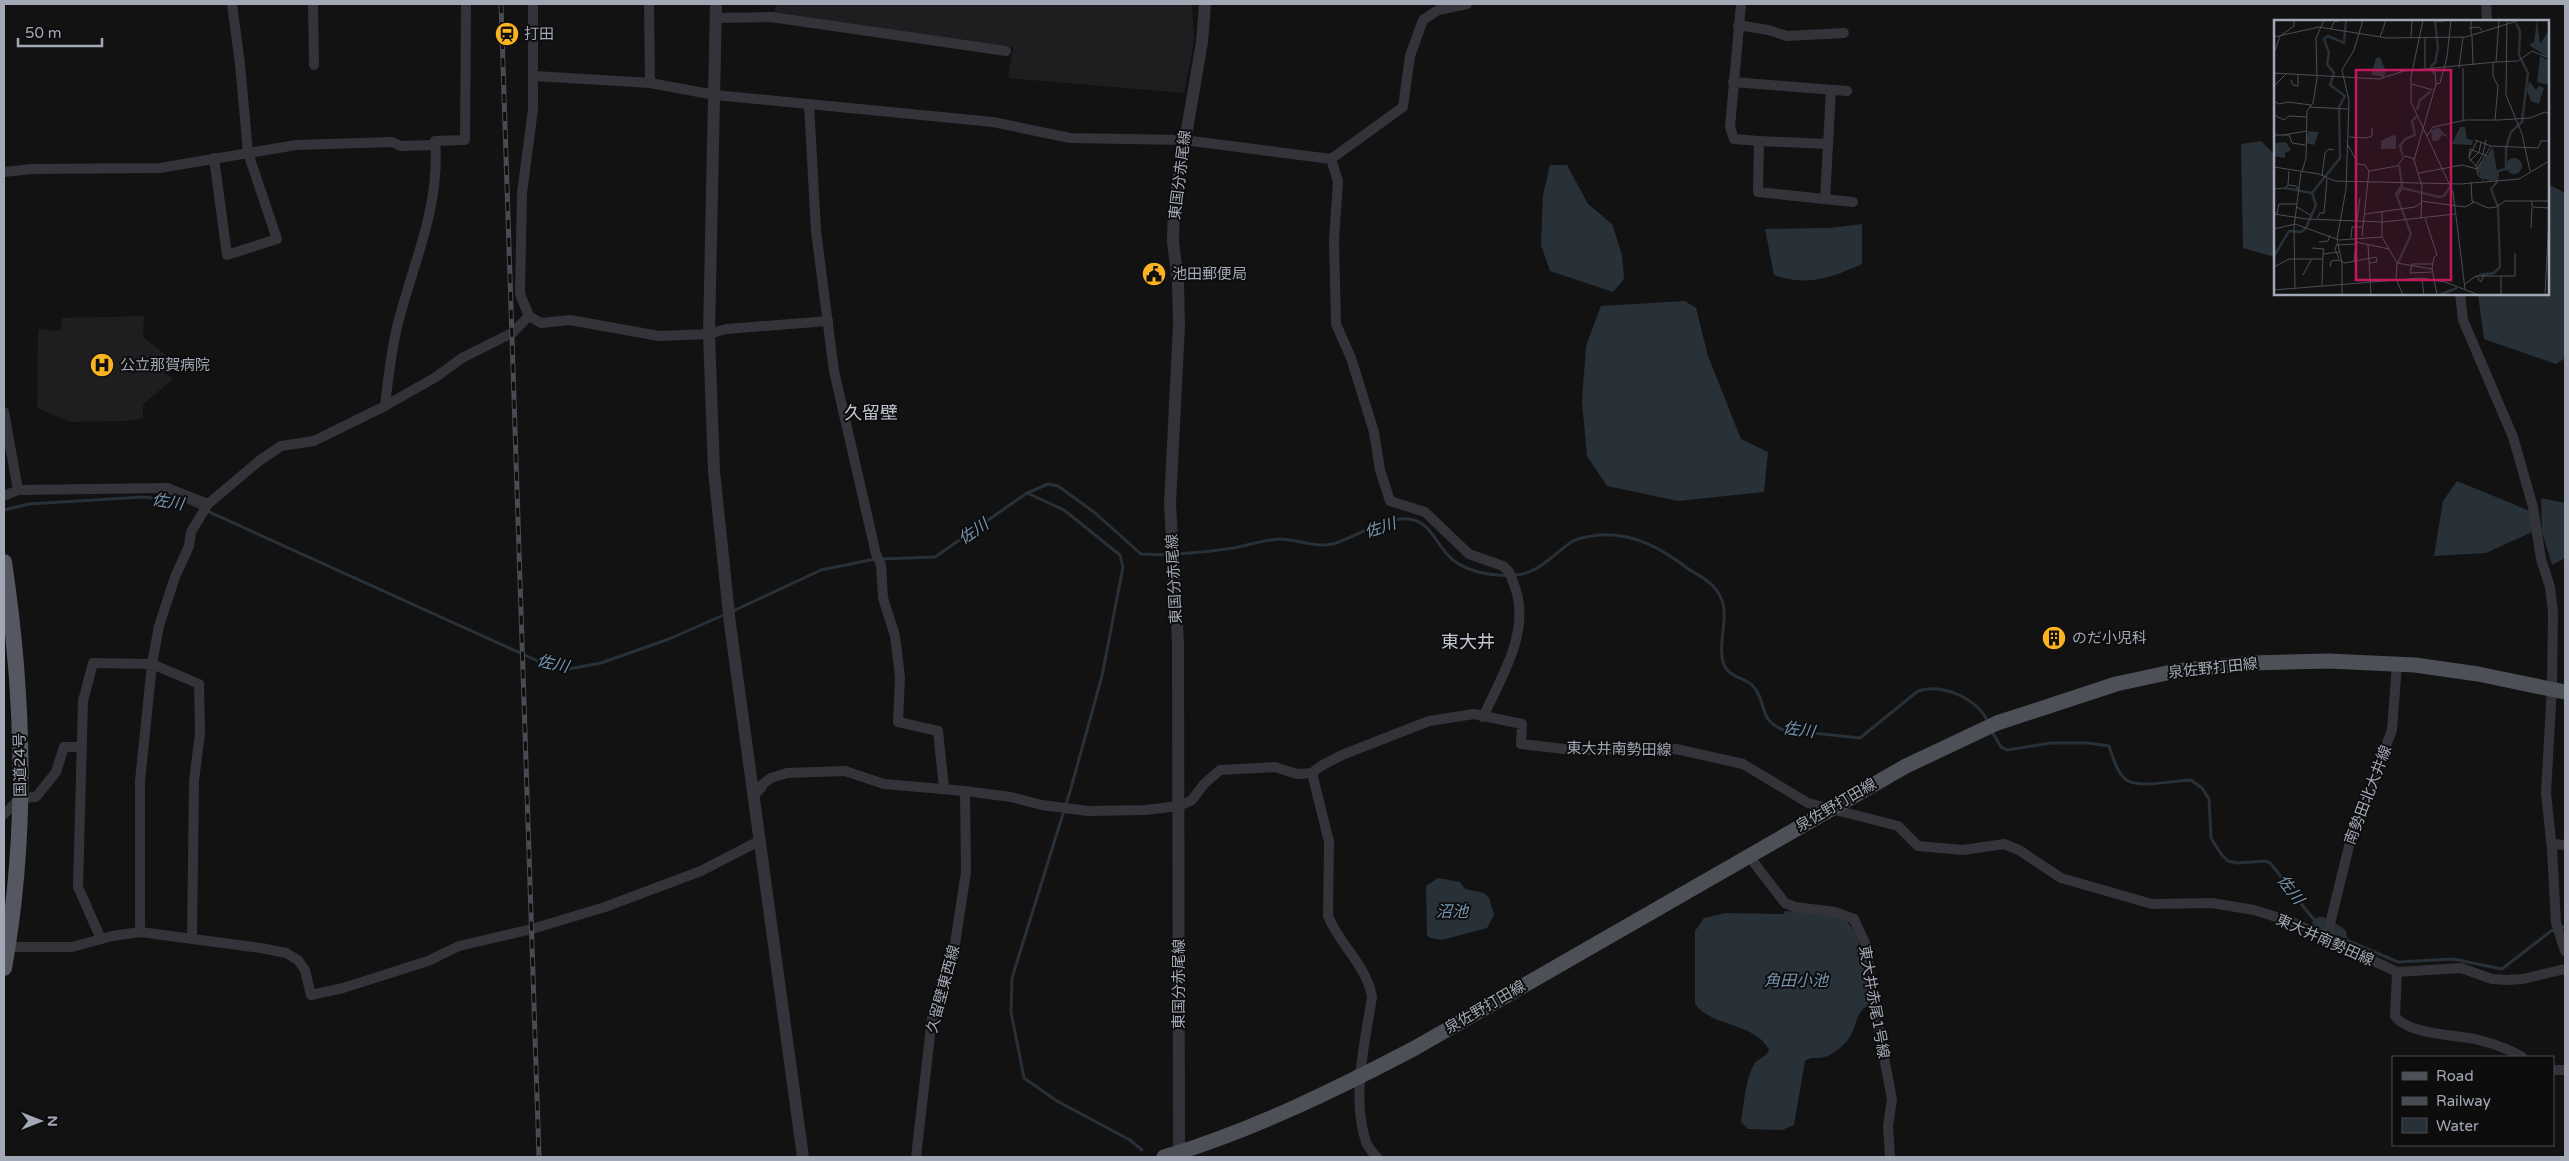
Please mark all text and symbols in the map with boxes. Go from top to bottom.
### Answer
scale bar [18,15,101,47]
inset map [2274,20,2549,295]
station icon: 打田 [494,21,520,47]
text: 50 m [25,24,62,42]
place label: 打田 [524,25,554,43]
street label: 東国分赤尾線 [1166,129,1194,221]
public building icon: 池田郵便局 [1141,261,1167,287]
place label: 池田郵便局 [1172,265,1247,283]
hospital icon: 公立那賀病院 [89,352,115,378]
place label: 公立那賀病院 [120,356,210,374]
district label: 久留壁 [844,402,898,424]
water label: 佐川 [150,490,187,515]
water label: 佐川 [955,513,994,549]
water label: 佐川 [1362,513,1401,542]
street label: 東国分赤尾線 [1163,534,1185,624]
building icon: のだ小児科 [2041,625,2067,651]
place label: のだ小児科 [2072,629,2147,647]
district label: 東大井 [1441,631,1495,653]
water label: 佐川 [535,651,573,678]
street label: 泉佐野打田線 [2167,654,2259,682]
water label: 佐川 [1782,718,1818,742]
street label: 国道24号 [10,733,30,797]
street label: 東大井南勢田線 [1566,739,1672,759]
street label: 南勢田北大井線 [2341,743,2395,847]
street label: 泉佐野打田線 [1793,775,1879,835]
water label: 佐川 [2272,871,2309,910]
water label: 沼池 [1436,902,1470,922]
street label: 東大井南勢田線 [2273,910,2377,970]
street label: 東国分赤尾線 [1170,939,1188,1029]
street label: 久留壁東西線 [923,943,963,1035]
street label: 東大井赤尾1号線 [1855,944,1893,1060]
water label: 角田小池 [1764,971,1830,991]
street label: 泉佐野打田線 [1442,977,1528,1037]
legend [2392,1056,2554,1146]
text: Road [2436,1067,2474,1085]
text: Railway [2436,1092,2491,1110]
north arrow [15,1096,65,1146]
text: N [44,1115,61,1127]
text: Water [2436,1117,2479,1135]

